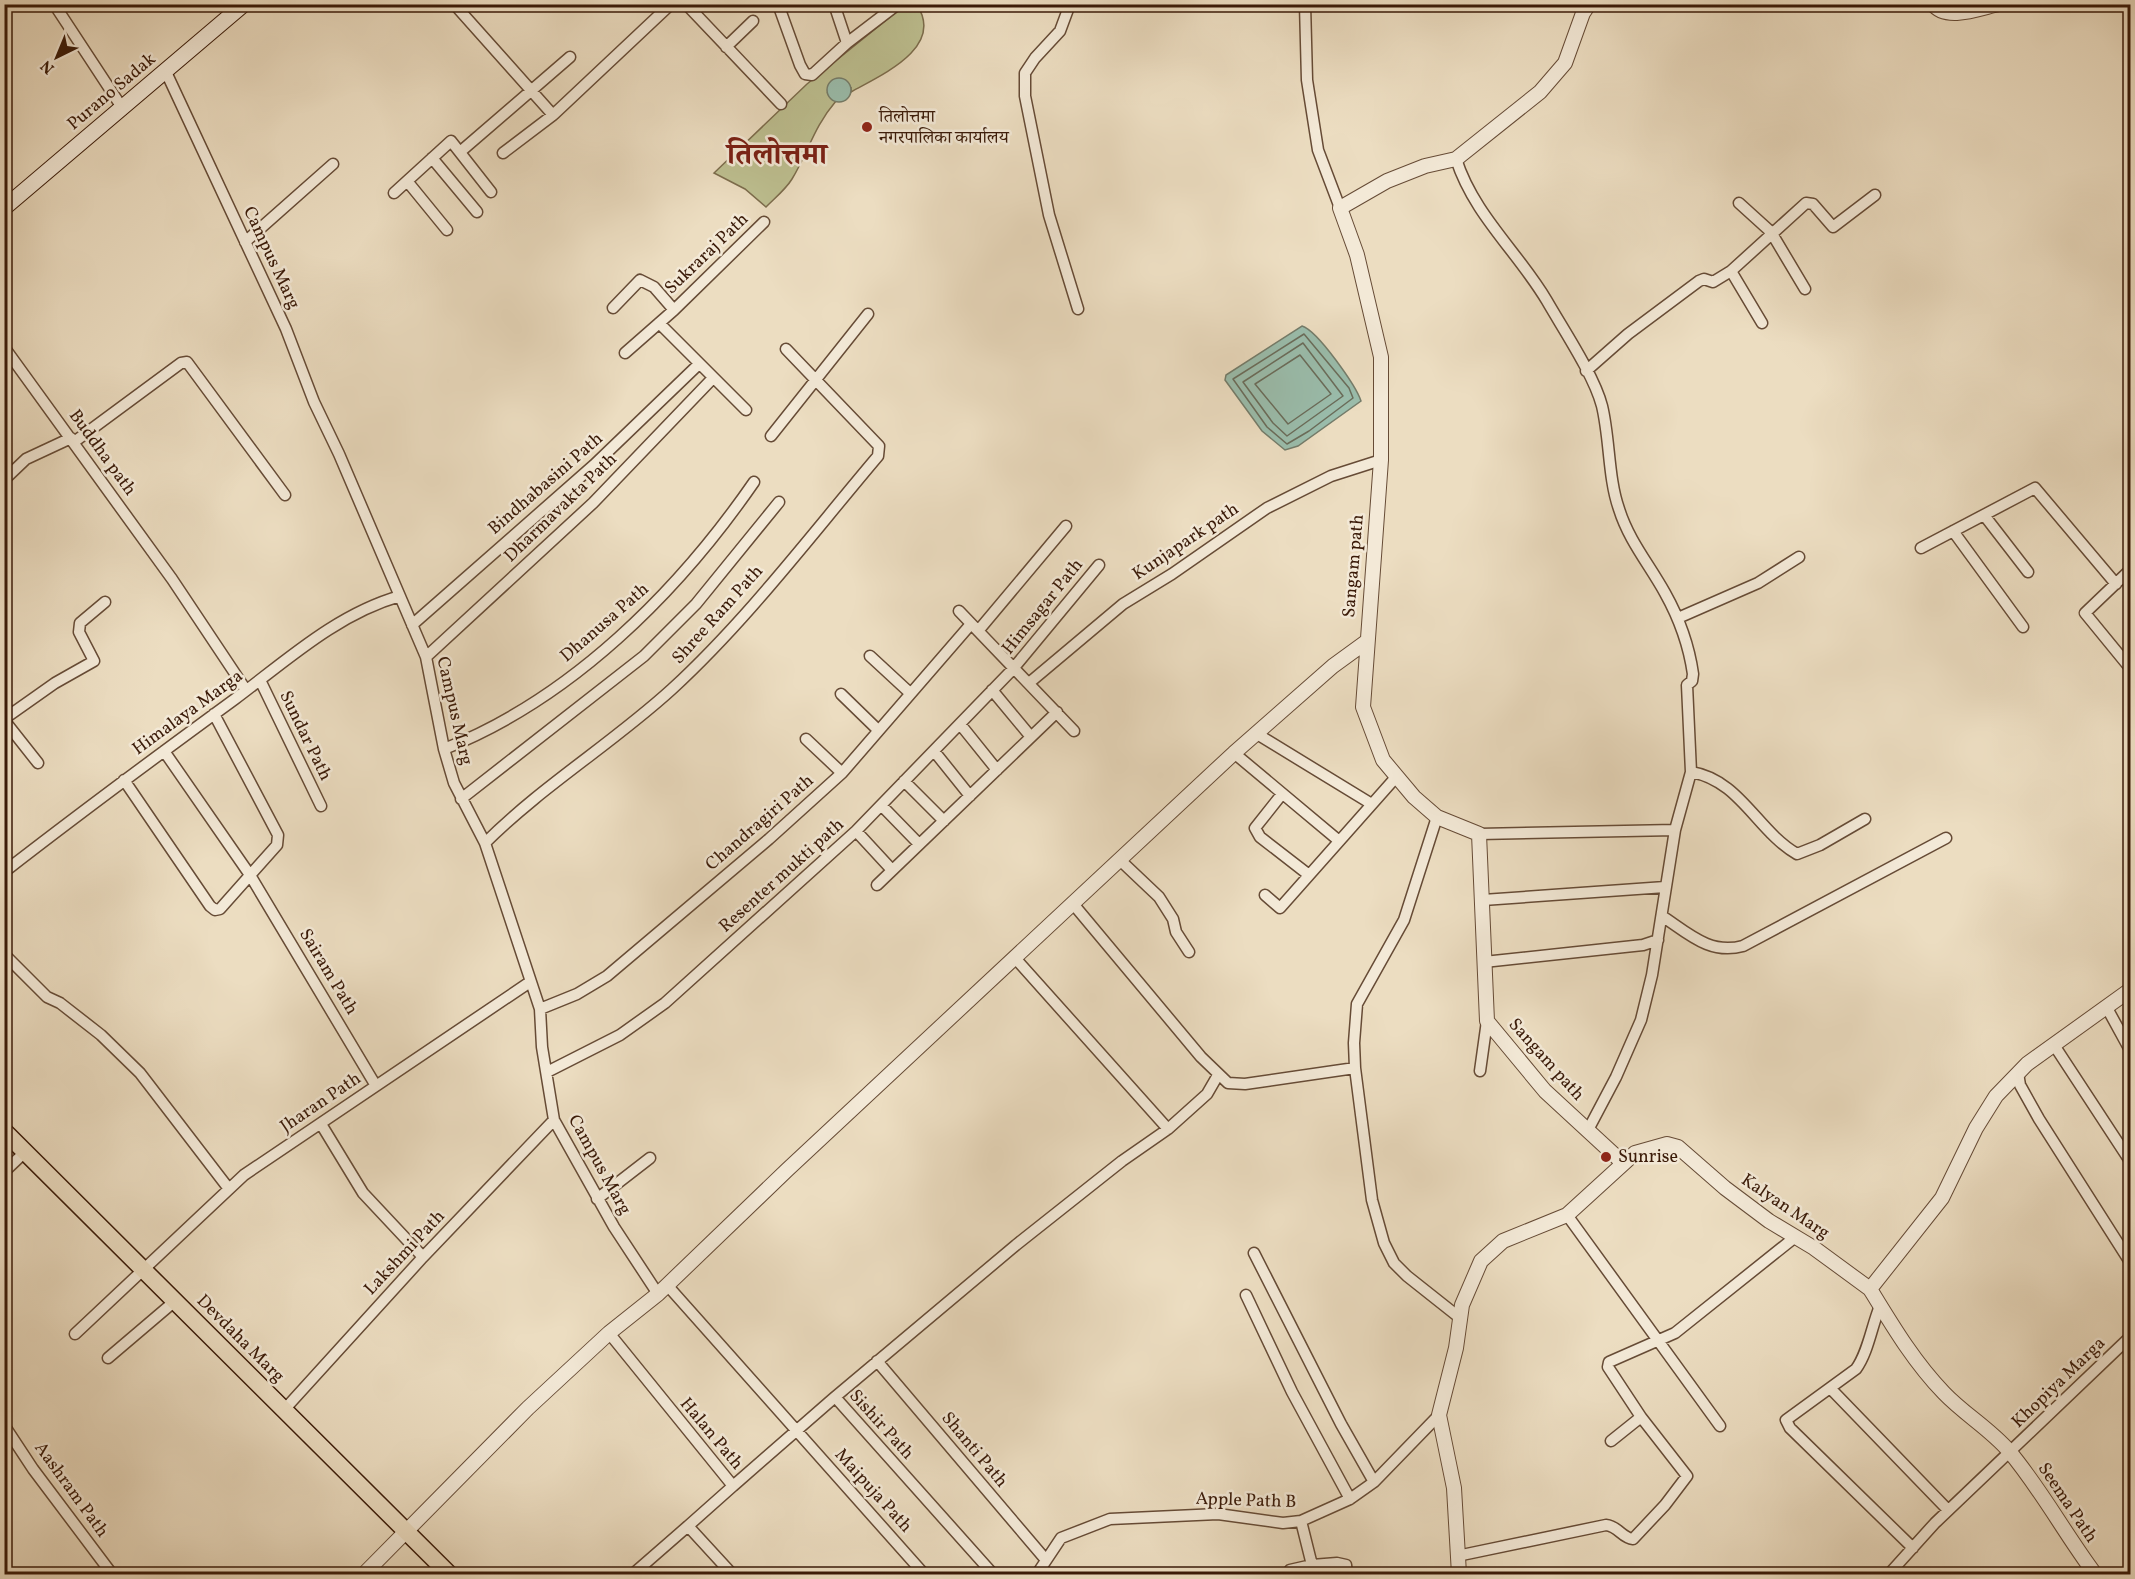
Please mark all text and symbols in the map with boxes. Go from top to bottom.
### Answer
north arrow [27,27,87,87]
street label: Purano Sadak [62,47,162,137]
text: N [36,54,60,79]
place label: तिलोत्तमा नगरपालिका कार्यालय [878,105,1010,151]
marker: तिलोत्तमा नगरपालिका कार्यालय [860,120,874,134]
district label: तिलोत्तमा [725,135,829,177]
street label: Campus Marg [236,202,306,314]
street label: Sukraraj Path [660,207,755,300]
street label: Buddha path [62,405,142,501]
street label: Bindhabasini Path [483,427,609,541]
street label: Dharmavakta Path [499,447,623,568]
street label: Kunjapark path [1128,497,1244,587]
street label: Sangam path [1337,513,1371,619]
street label: Himsagar Path [996,553,1090,660]
street label: Shree Ram Path [667,560,770,670]
street label: Dhanusa Path [555,577,655,669]
street label: Campus Marg [429,654,479,768]
street label: Himalaya Marga [127,664,249,762]
street label: Sundar Path [272,687,338,785]
street label: Chandragiri Path [700,769,820,877]
street label: Resenter mukti path [714,813,850,939]
street label: Sairam Path [292,924,364,1020]
street label: Sangam path [1502,1013,1590,1107]
street label: Jharan Path [276,1067,367,1139]
street label: Campus Marg [561,1110,637,1220]
place label: Sunrise [1618,1145,1678,1170]
marker: Sunrise [1599,1150,1613,1164]
street label: Kalyan Marg [1736,1168,1834,1246]
street label: Lakshmi Path [359,1205,451,1301]
street label: Devdaha Marg [190,1289,290,1389]
street label: Khopiya Marga [2006,1332,2112,1434]
street label: Sishir Path [843,1384,919,1466]
street label: Halan Path [673,1392,749,1476]
street label: Shanti Path [935,1407,1013,1493]
street label: Aashram Path [28,1437,114,1543]
street label: Maipuja Path [828,1443,918,1539]
street label: Seema Path [2031,1458,2103,1548]
street label: Apple Path B [1195,1487,1297,1515]

